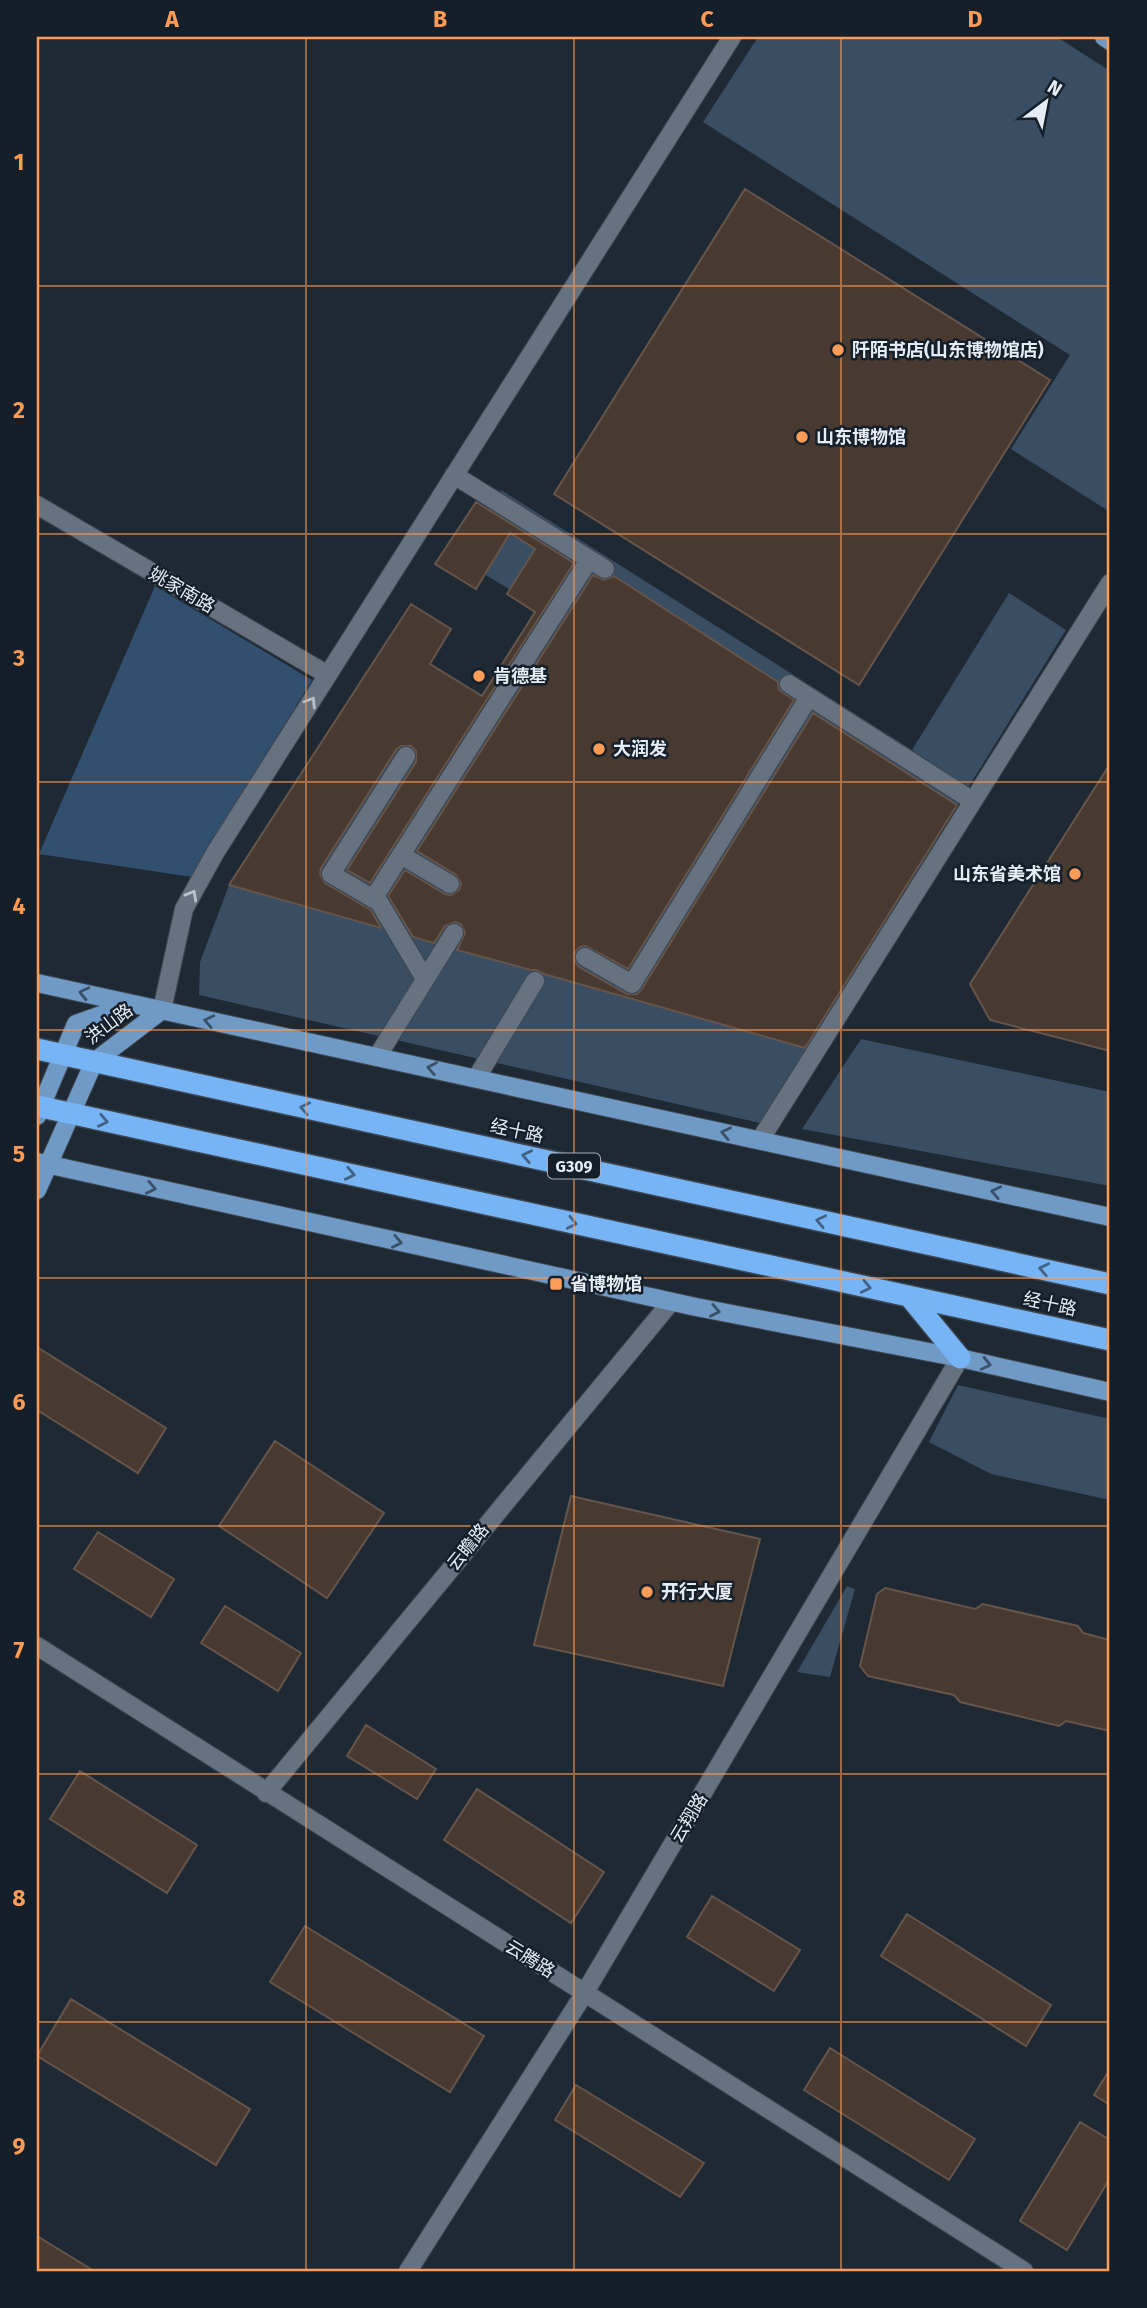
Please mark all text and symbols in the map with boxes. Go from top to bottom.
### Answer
text: A [164,5,179,33]
text: B [433,5,447,33]
text: C [700,5,714,33]
text: D [968,5,983,33]
north arrow [1010,66,1080,136]
text: N [1043,75,1066,101]
text: 1 [14,148,24,176]
place label: 阡陌书店(山东博物馆店) [852,339,1044,361]
marker: 阡陌书店(山东博物馆店) [830,342,846,358]
text: 2 [13,396,25,424]
place label: 山东博物馆 [816,426,906,448]
marker: 山东博物馆 [794,429,810,445]
street label: 姚家南路 [145,562,219,618]
text: 3 [12,644,25,672]
place label: 肯德基 [493,665,547,687]
marker: 肯德基 [471,668,487,684]
one-way arrow [303,696,316,709]
place label: 大润发 [613,738,667,760]
marker: 大润发 [591,741,607,757]
place label: 山东省美术馆 [953,863,1061,885]
marker: 山东省美术馆 [1067,866,1083,882]
one-way arrow [184,890,197,902]
text: 4 [13,892,26,920]
one-way arrow [78,987,90,1002]
street label: 洪山路 [81,999,137,1049]
one-way arrow [203,1014,215,1029]
one-way arrow [426,1062,438,1077]
one-way arrow [299,1102,311,1116]
one-way arrow [97,1112,109,1127]
street label: 经十路 [488,1115,546,1147]
one-way arrow [720,1127,732,1141]
text: 5 [13,1140,25,1168]
one-way arrow [521,1150,533,1165]
road number: G309 [548,1154,600,1178]
one-way arrow [344,1166,356,1181]
one-way arrow [145,1180,157,1194]
one-way arrow [990,1185,1002,1200]
one-way arrow [566,1214,578,1229]
one-way arrow [815,1214,827,1229]
one-way arrow [391,1233,403,1248]
one-way arrow [1038,1263,1050,1277]
place label: 省博物馆 [570,1273,642,1295]
marker: 省博物馆 [548,1276,564,1292]
one-way arrow [860,1278,872,1293]
street label: 经十路 [1021,1288,1079,1320]
one-way arrow [709,1303,721,1318]
one-way arrow [980,1356,992,1370]
text: 6 [13,1388,26,1416]
street label: 云瞻路 [442,1519,494,1575]
place label: 开行大厦 [661,1581,733,1603]
marker: 开行大厦 [639,1584,655,1600]
text: 7 [14,1636,25,1664]
street label: 云翔路 [666,1789,712,1847]
text: 8 [12,1884,26,1912]
street label: 云腾路 [501,1935,559,1983]
text: 9 [13,2132,26,2160]

